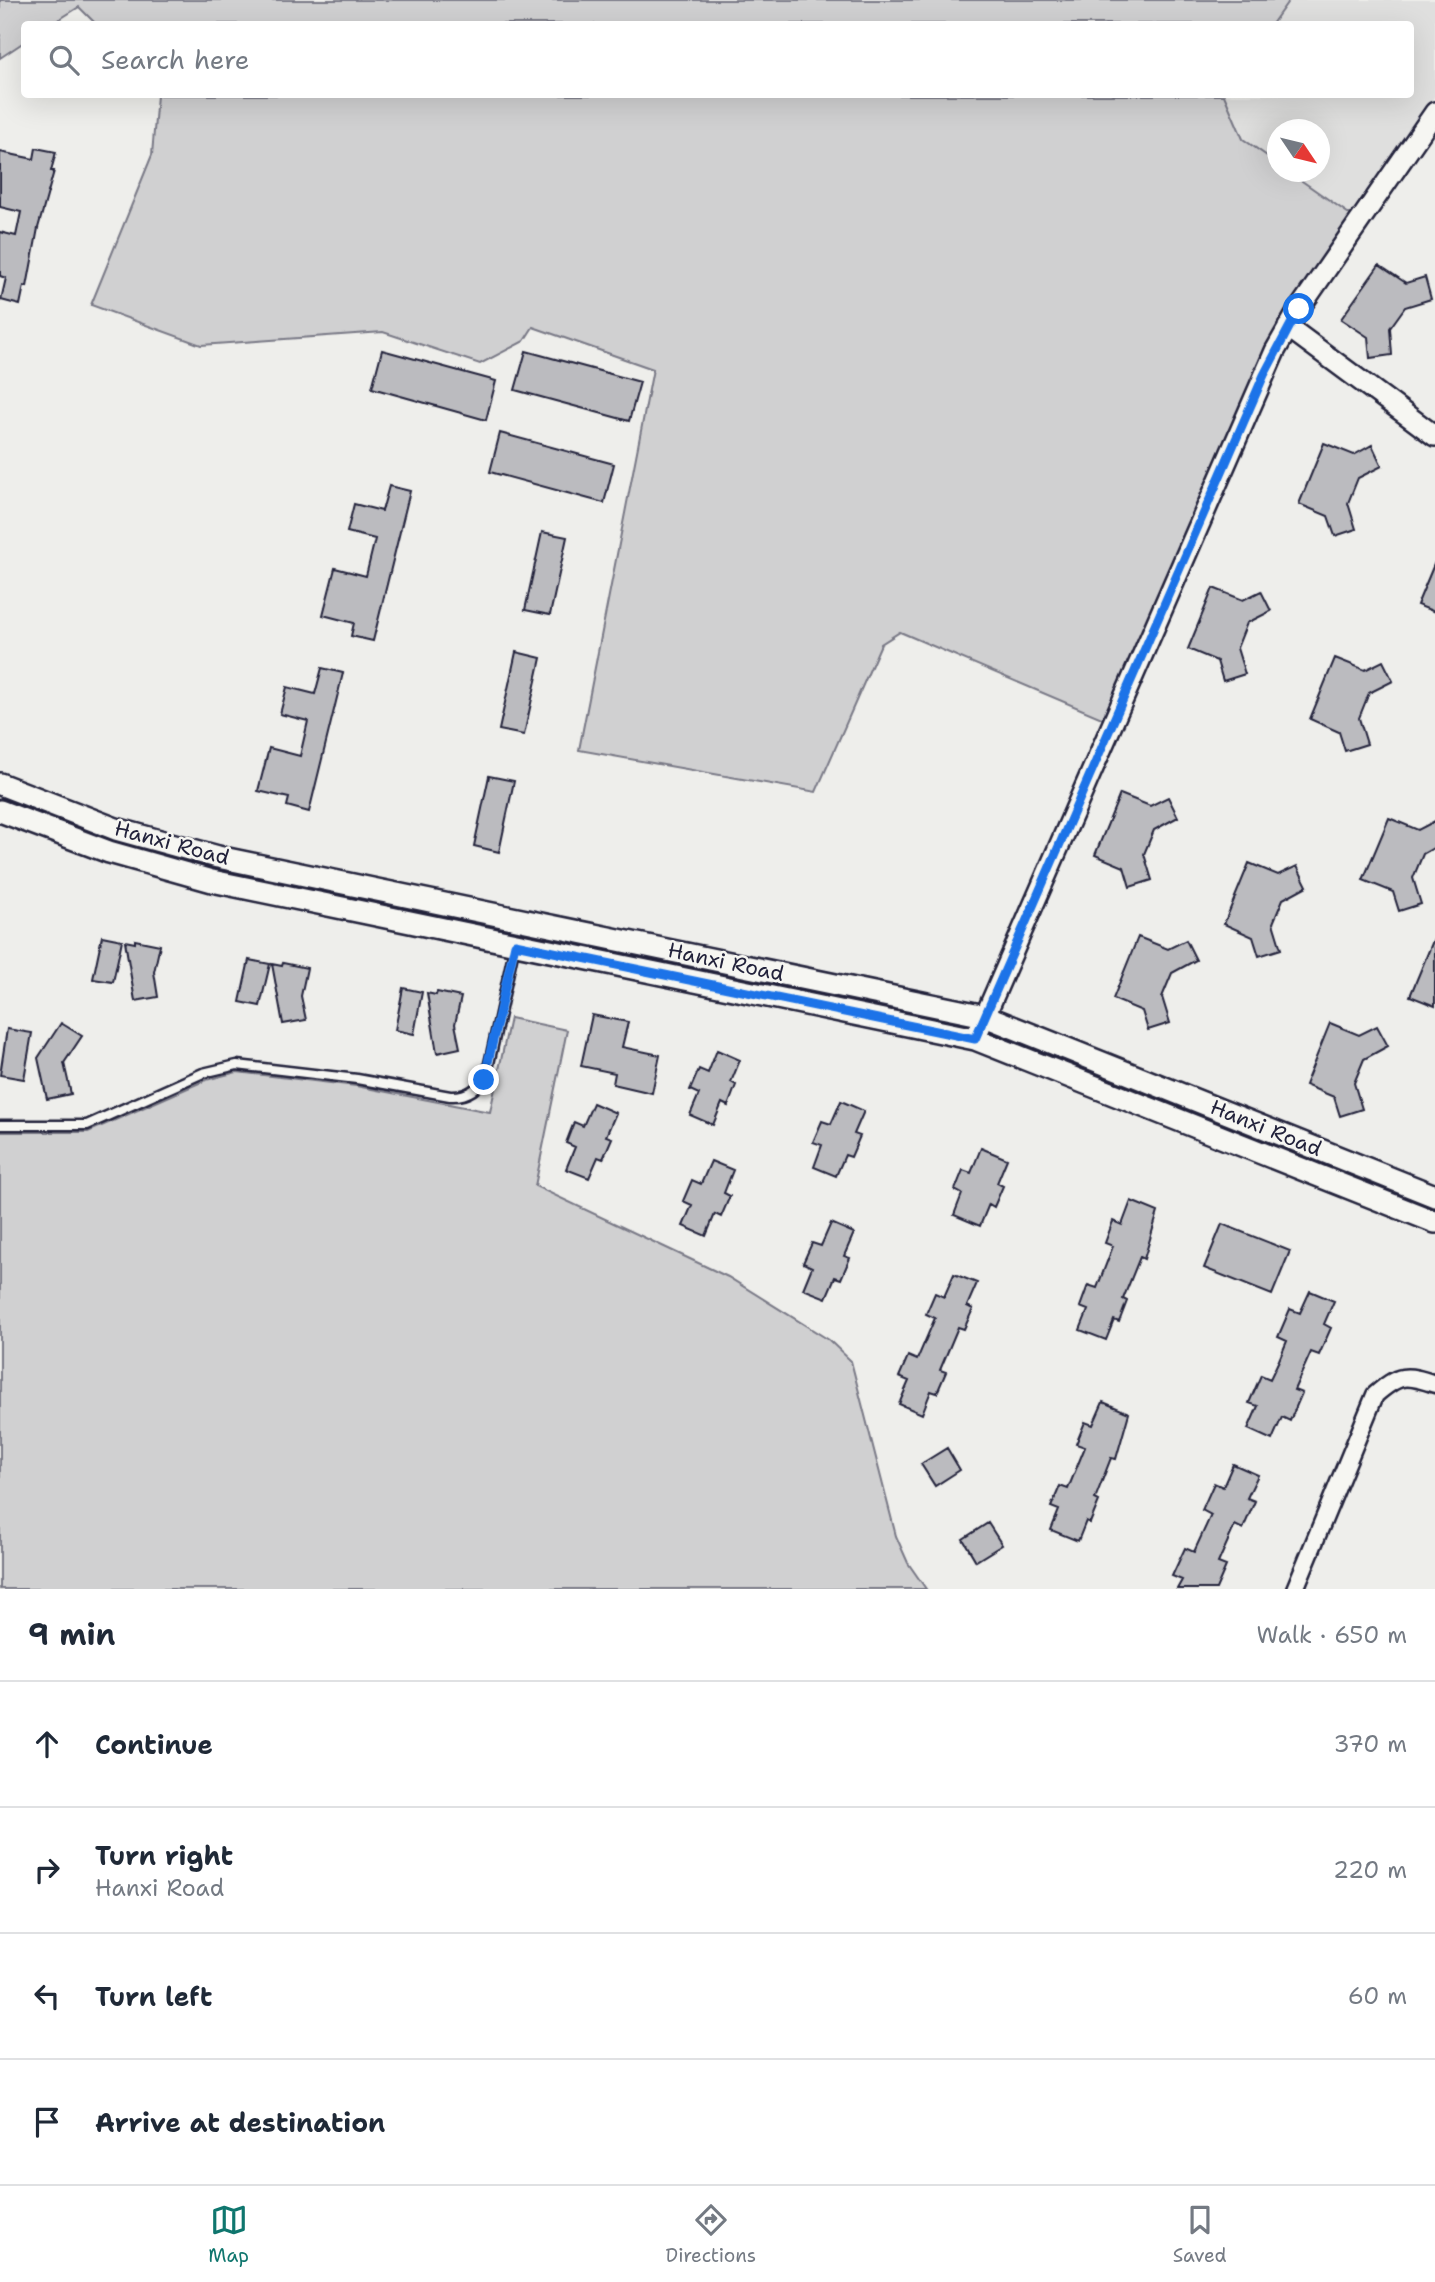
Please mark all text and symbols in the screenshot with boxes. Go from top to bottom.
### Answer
search box [21,21,1414,98]
icon: search [45,41,83,79]
text: Search here [101,42,250,77]
north arrow [1267,119,1330,182]
route start [1283,293,1314,324]
street label: Hanxi Road [111,814,233,872]
street label: Hanxi Road [665,936,787,988]
route end [468,1064,499,1095]
street label: Hanxi Road [1206,1093,1326,1163]
text: 9 min [28,1614,115,1655]
text: Walk · 650 m [1257,1620,1407,1650]
icon: ahead [28,1725,66,1763]
text: Continue [95,1727,213,1762]
text: 370 m [1334,1729,1407,1759]
text: Turn right [95,1838,233,1873]
icon: right [28,1851,66,1889]
text: 220 m [1333,1855,1407,1885]
text: Hanxi Road [95,1873,224,1903]
icon: left [28,1977,66,2015]
text: Turn left [95,1979,212,2014]
text: 60 m [1348,1981,1407,2011]
icon: arrive [28,2103,66,2141]
text: Arrive at destination [95,2105,385,2140]
tab: Map [208,2201,249,2268]
tab: Directions [666,2201,756,2268]
tab: Saved [1173,2201,1227,2268]

